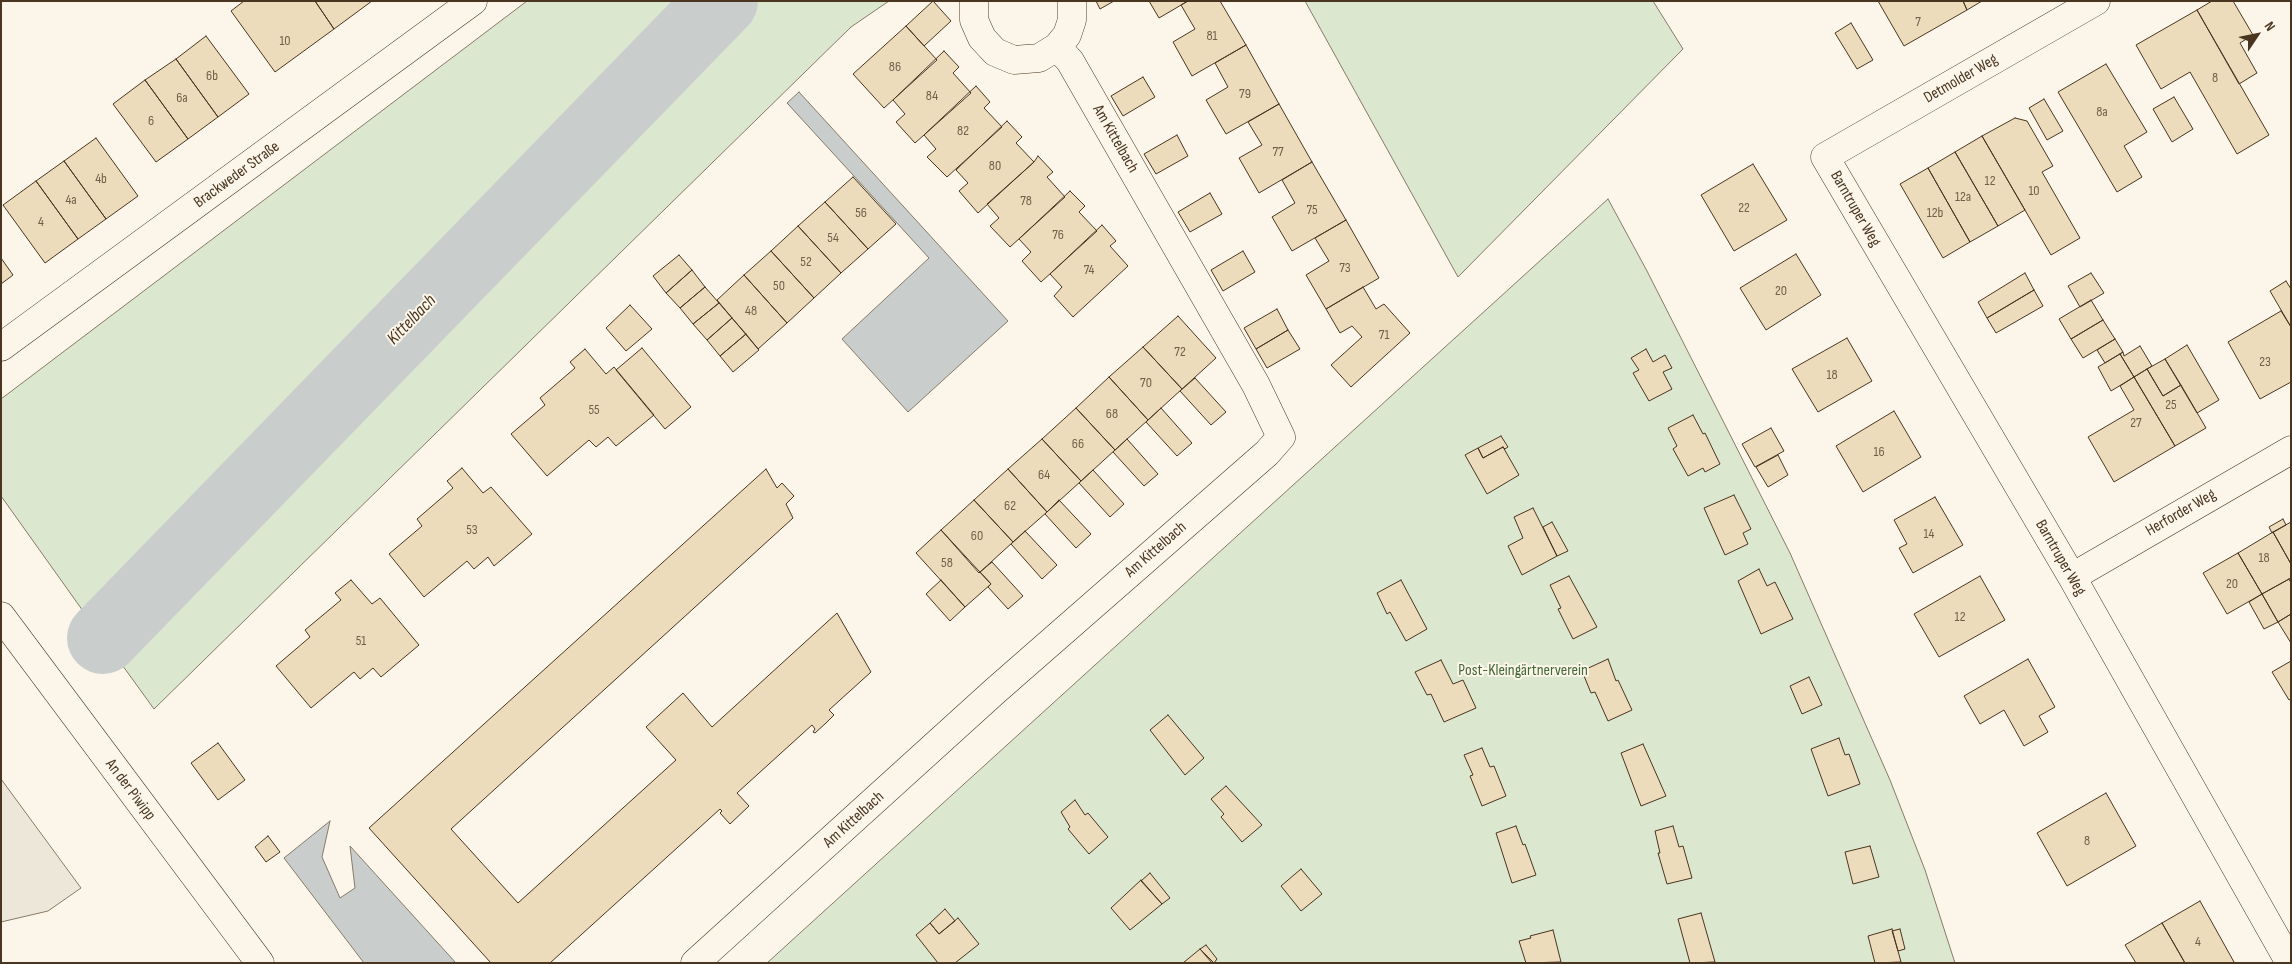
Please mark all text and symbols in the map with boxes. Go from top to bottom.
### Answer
north arrow [2232,10,2282,60]
house number: 7 [1915,14,1921,30]
text: N [2261,18,2279,34]
house number: 81 [1206,28,1218,44]
house number: 10 [279,33,291,49]
street label: Detmolder Weg [1921,50,2001,108]
house number: 86 [889,59,901,75]
house number: 6b [206,68,218,84]
house number: 8 [2212,70,2218,86]
house number: 79 [1239,86,1251,102]
house number: 84 [926,88,938,104]
house number: 6a [176,90,188,106]
street label: Am Kittelbach [1088,102,1142,176]
house number: 8a [2096,104,2108,120]
house number: 6 [148,113,154,129]
house number: 82 [957,123,969,139]
street label: Brackweder Straße [190,138,284,212]
house number: 77 [1272,144,1284,160]
house number: 80 [989,158,1001,174]
street label: Barntruper Weg [1826,168,1884,250]
house number: 4b [95,171,107,187]
house number: 12 [1985,173,1995,189]
house number: 10 [2028,183,2040,199]
house number: 12a [1955,189,1971,205]
house number: 4a [65,192,77,208]
house number: 78 [1020,193,1032,209]
house number: 22 [1738,200,1750,216]
house number: 75 [1306,202,1318,218]
house number: 56 [855,205,867,221]
house number: 12b [1927,205,1943,221]
house number: 4 [38,214,44,230]
house number: 76 [1052,227,1064,243]
house number: 54 [827,230,839,246]
house number: 52 [800,254,812,270]
house number: 73 [1339,260,1351,276]
house number: 74 [1084,262,1094,278]
house number: 50 [773,278,785,294]
house number: 20 [1775,283,1787,299]
water label: Kittelbach [383,290,441,350]
house number: 48 [745,303,757,319]
house number: 71 [1379,327,1389,343]
house number: 72 [1174,344,1186,360]
house number: 23 [2259,354,2271,370]
house number: 18 [1826,367,1838,383]
house number: 70 [1140,375,1152,391]
house number: 25 [2165,397,2177,413]
house number: 55 [588,402,600,418]
house number: 68 [1106,406,1118,422]
house number: 27 [2130,415,2142,431]
house number: 66 [1072,436,1084,452]
house number: 16 [1873,444,1885,460]
house number: 64 [1038,467,1050,483]
street label: Herforder Weg [2143,485,2219,541]
house number: 62 [1004,498,1016,514]
street label: Barntruper Weg [2031,517,2089,599]
street label: Am Kittelbach [1121,518,1191,582]
house number: 53 [466,522,478,538]
house number: 14 [1924,526,1934,542]
house number: 60 [971,528,983,544]
house number: 18 [2258,550,2270,566]
house number: 58 [941,555,953,571]
house number: 20 [2226,576,2238,592]
house number: 12 [1955,609,1965,625]
house number: 51 [356,633,366,649]
park label: Post-Kleingärtnerverein [1458,661,1588,681]
street label: An der Piwipp [101,756,159,824]
street label: Am Kittelbach [820,788,888,852]
house number: 8 [2084,833,2090,849]
house number: 4 [2195,934,2201,950]

